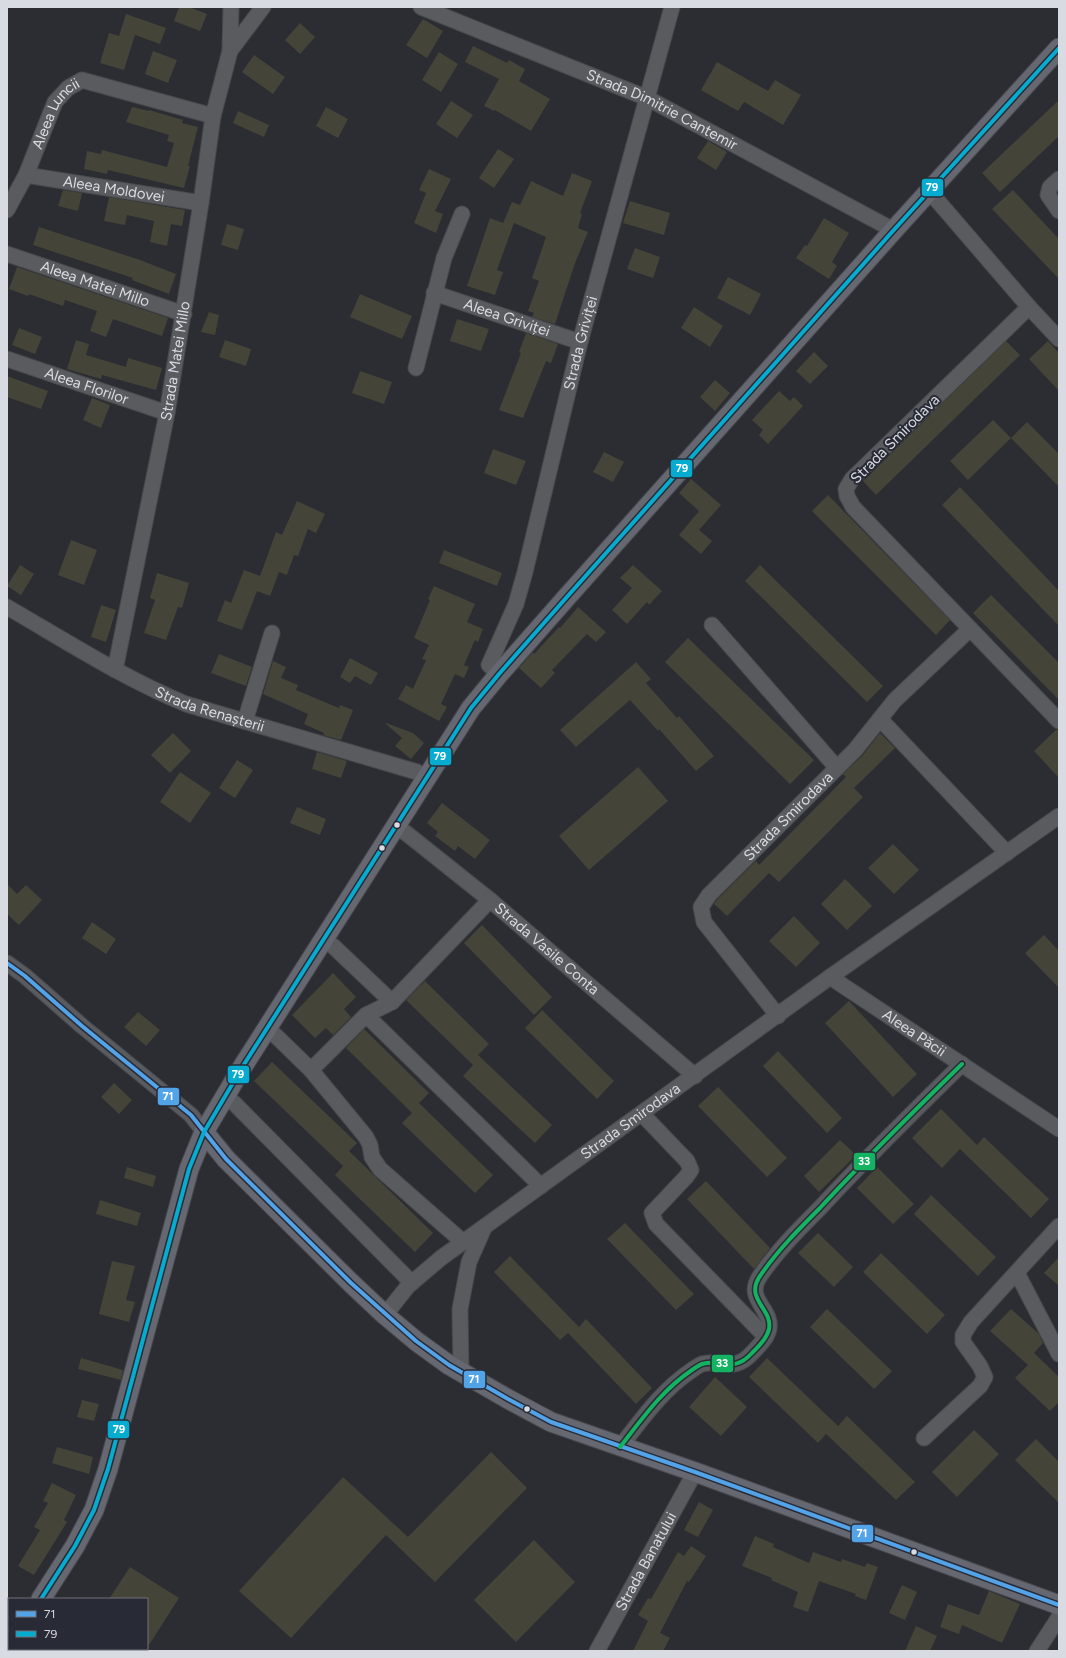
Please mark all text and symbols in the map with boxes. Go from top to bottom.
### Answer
street label: Strada Dimitrie Cantemir [584,66,741,154]
street label: Aleea Luncii [28,74,83,152]
street label: Aleea Moldovei [62,172,166,206]
line badge: 79 [921,178,944,197]
text: 79 [926,181,938,194]
street label: Aleea Matei Millo [38,257,152,311]
street label: Strada Griviței [560,294,601,392]
street label: Aleea Griviței [462,295,552,340]
street label: Strada Matei Millo [157,300,194,422]
street label: Aleea Florilor [42,363,131,408]
street label: Strada Smirodava [847,391,943,487]
line badge: 79 [670,459,693,478]
text: 79 [676,462,688,475]
street label: Strada Renașterii [152,682,267,736]
line badge: 79 [429,747,452,766]
text: 79 [434,750,446,763]
street label: Strada Smirodava [740,768,837,865]
unlabelled marker [392,820,402,830]
unlabelled marker [377,843,387,853]
street label: Strada Vasile Conta [491,899,603,999]
street label: Aleea Păcii [879,1005,949,1060]
line badge: 79 [227,1065,250,1084]
text: 79 [232,1068,244,1081]
street label: Strada Smirodava [577,1079,684,1163]
line badge: 71 [157,1087,180,1106]
text: 71 [163,1090,173,1103]
line badge: 33 [853,1152,876,1171]
text: 33 [858,1155,870,1168]
line badge: 33 [711,1354,734,1373]
text: 33 [716,1357,728,1370]
line badge: 71 [463,1370,486,1389]
text: 71 [469,1373,479,1386]
unlabelled marker [522,1404,532,1414]
line badge: 79 [107,1420,130,1439]
text: 79 [113,1423,125,1436]
street label: Strada Banatului [612,1509,680,1614]
line badge: 71 [851,1524,874,1543]
text: 71 [857,1527,867,1540]
unlabelled marker [909,1547,919,1557]
legend [8,1598,148,1650]
text: 71 [44,1607,55,1621]
text: 79 [44,1627,57,1641]

